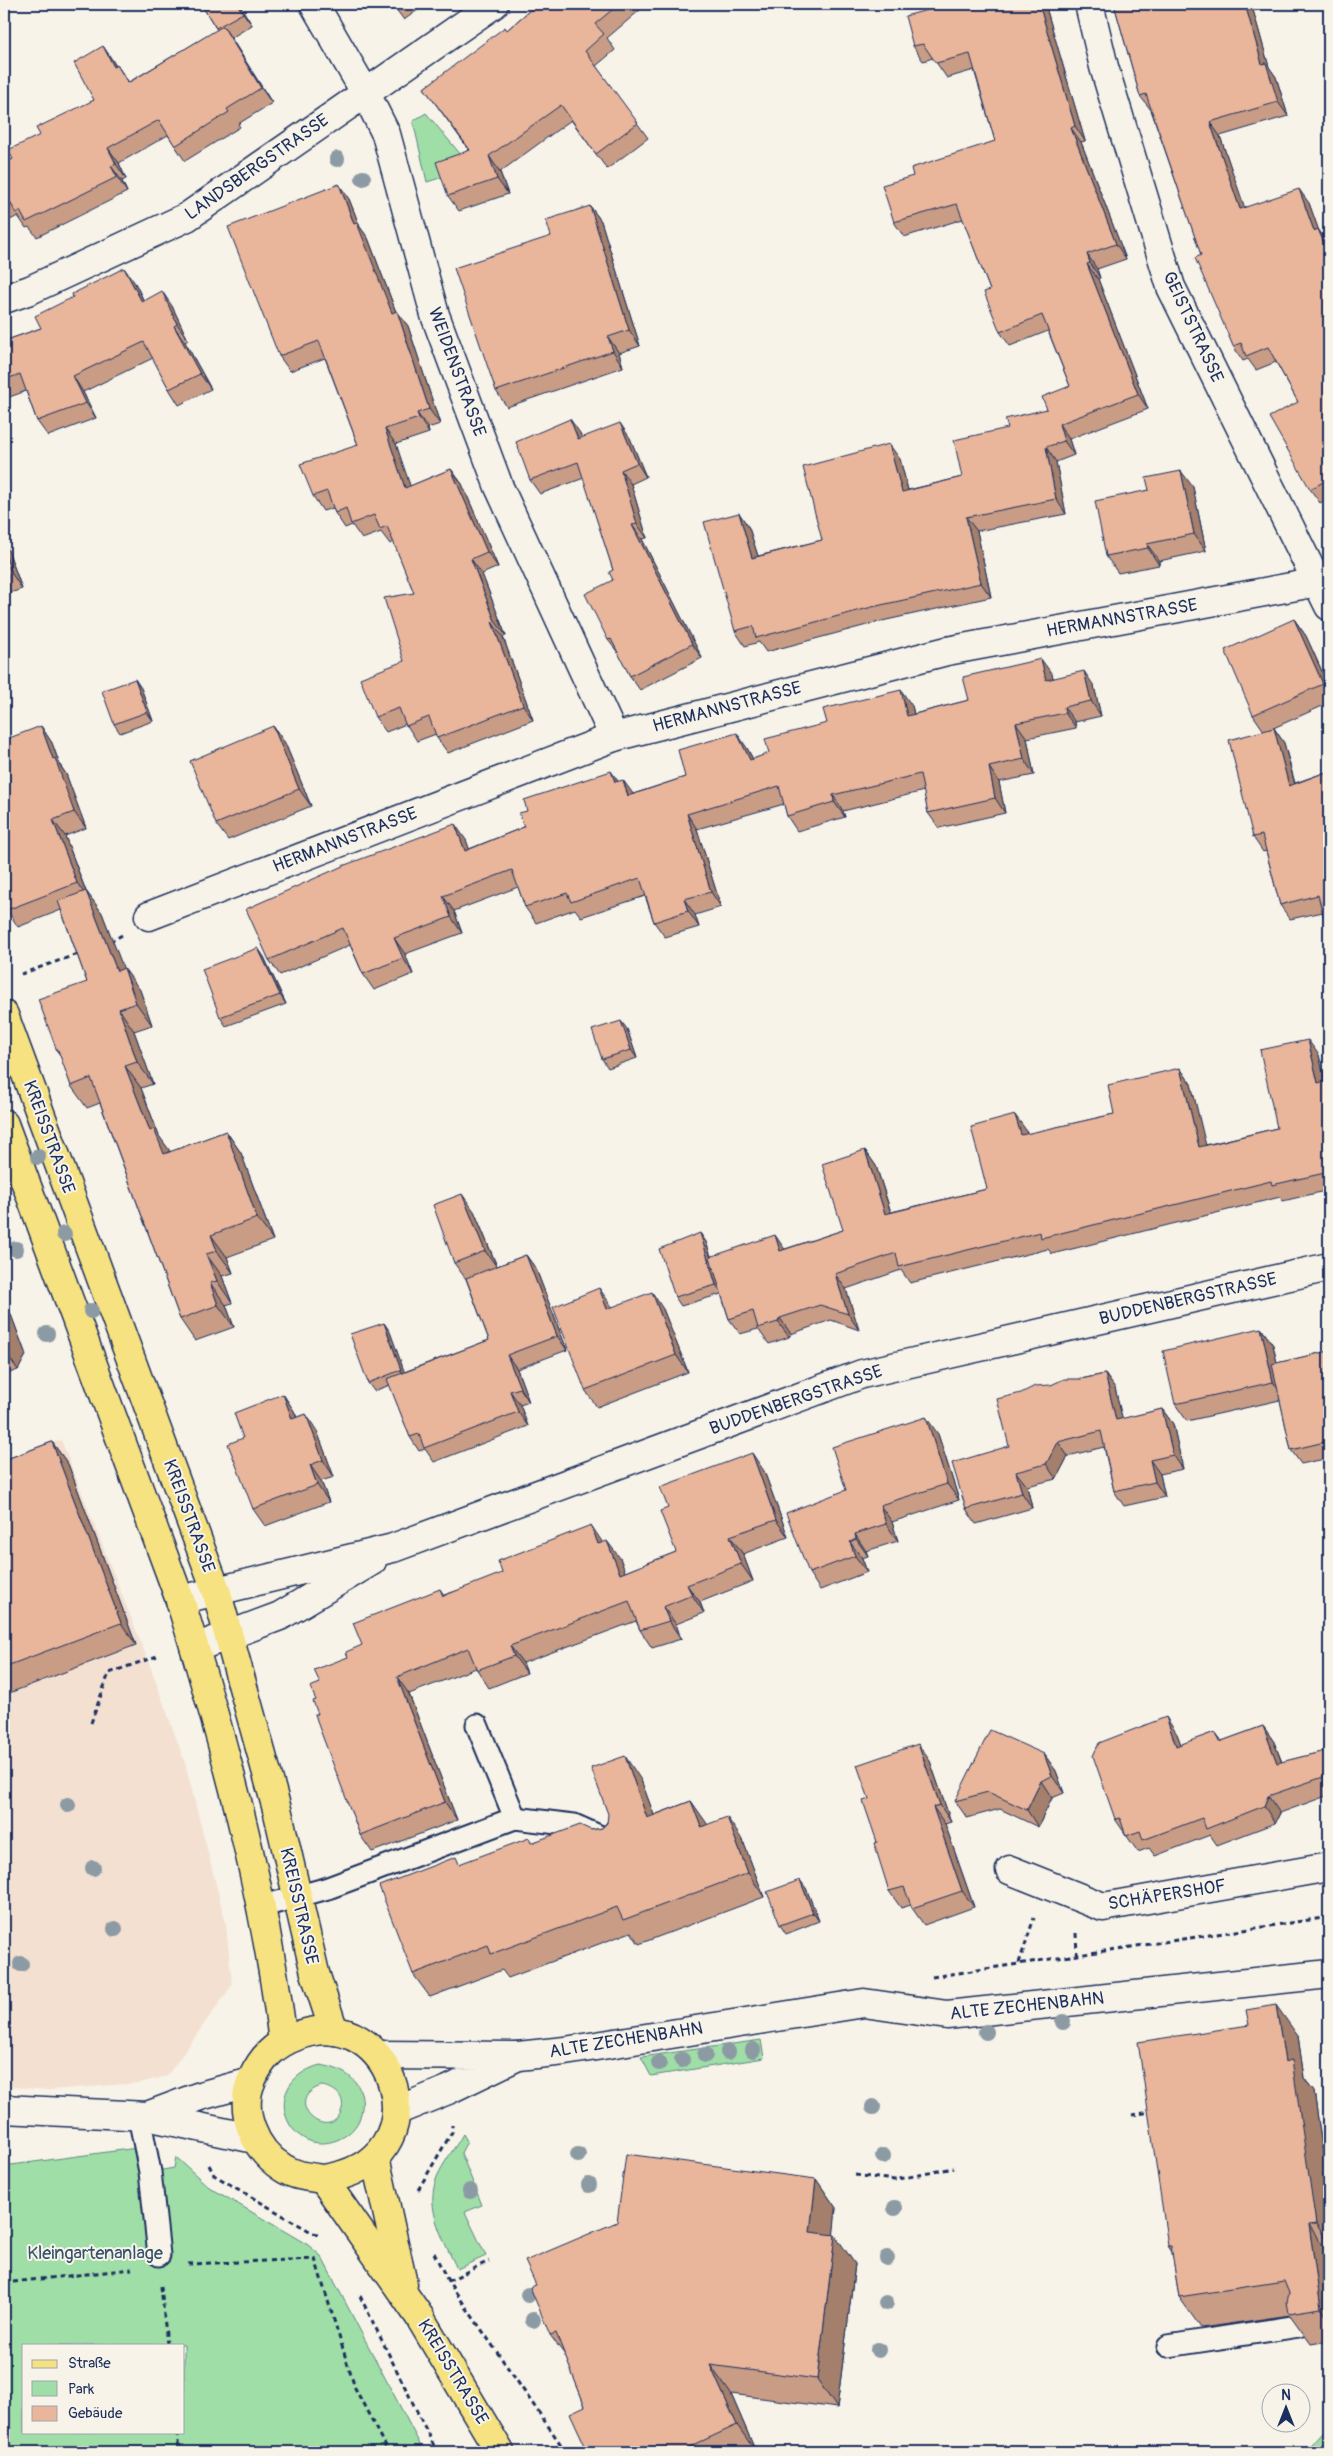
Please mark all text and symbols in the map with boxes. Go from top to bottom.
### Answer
street label: LANDSBERGSTRASSE [181,109,333,225]
street label: GEISTSTRASSE [1157,268,1229,386]
street label: WEIDENSTRASSE [423,304,491,440]
street label: HERMANNSTRASSE [1045,593,1199,643]
street label: HERMANNSTRASSE [650,676,804,738]
street label: HERMANNSTRASSE [269,802,421,878]
street label: KREISSTRASSE [18,1077,80,1197]
street label: BUDDENBERGSTRASSE [1097,1267,1279,1331]
street label: BUDDENBERGSTRASSE [706,1360,886,1440]
street label: KREISSTRASSE [158,1456,220,1576]
street label: KREISSTRASSE [274,1845,324,1967]
street label: SCHÄPERSHOF [1106,1874,1228,1916]
street label: ALTE ZECHENBAHN [949,1986,1105,2026]
street label: ALTE ZECHENBAHN [548,2017,704,2063]
park label: Kleingartenanlage [27,2242,163,2265]
street label: KREISSTRASSE [412,2315,494,2429]
legend [22,2344,185,2434]
text: Straße [68,2354,111,2373]
text: Park [68,2380,95,2399]
north arrow [1260,2384,1310,2434]
text: N [1281,2387,1291,2404]
text: Gebäude [68,2404,123,2423]

